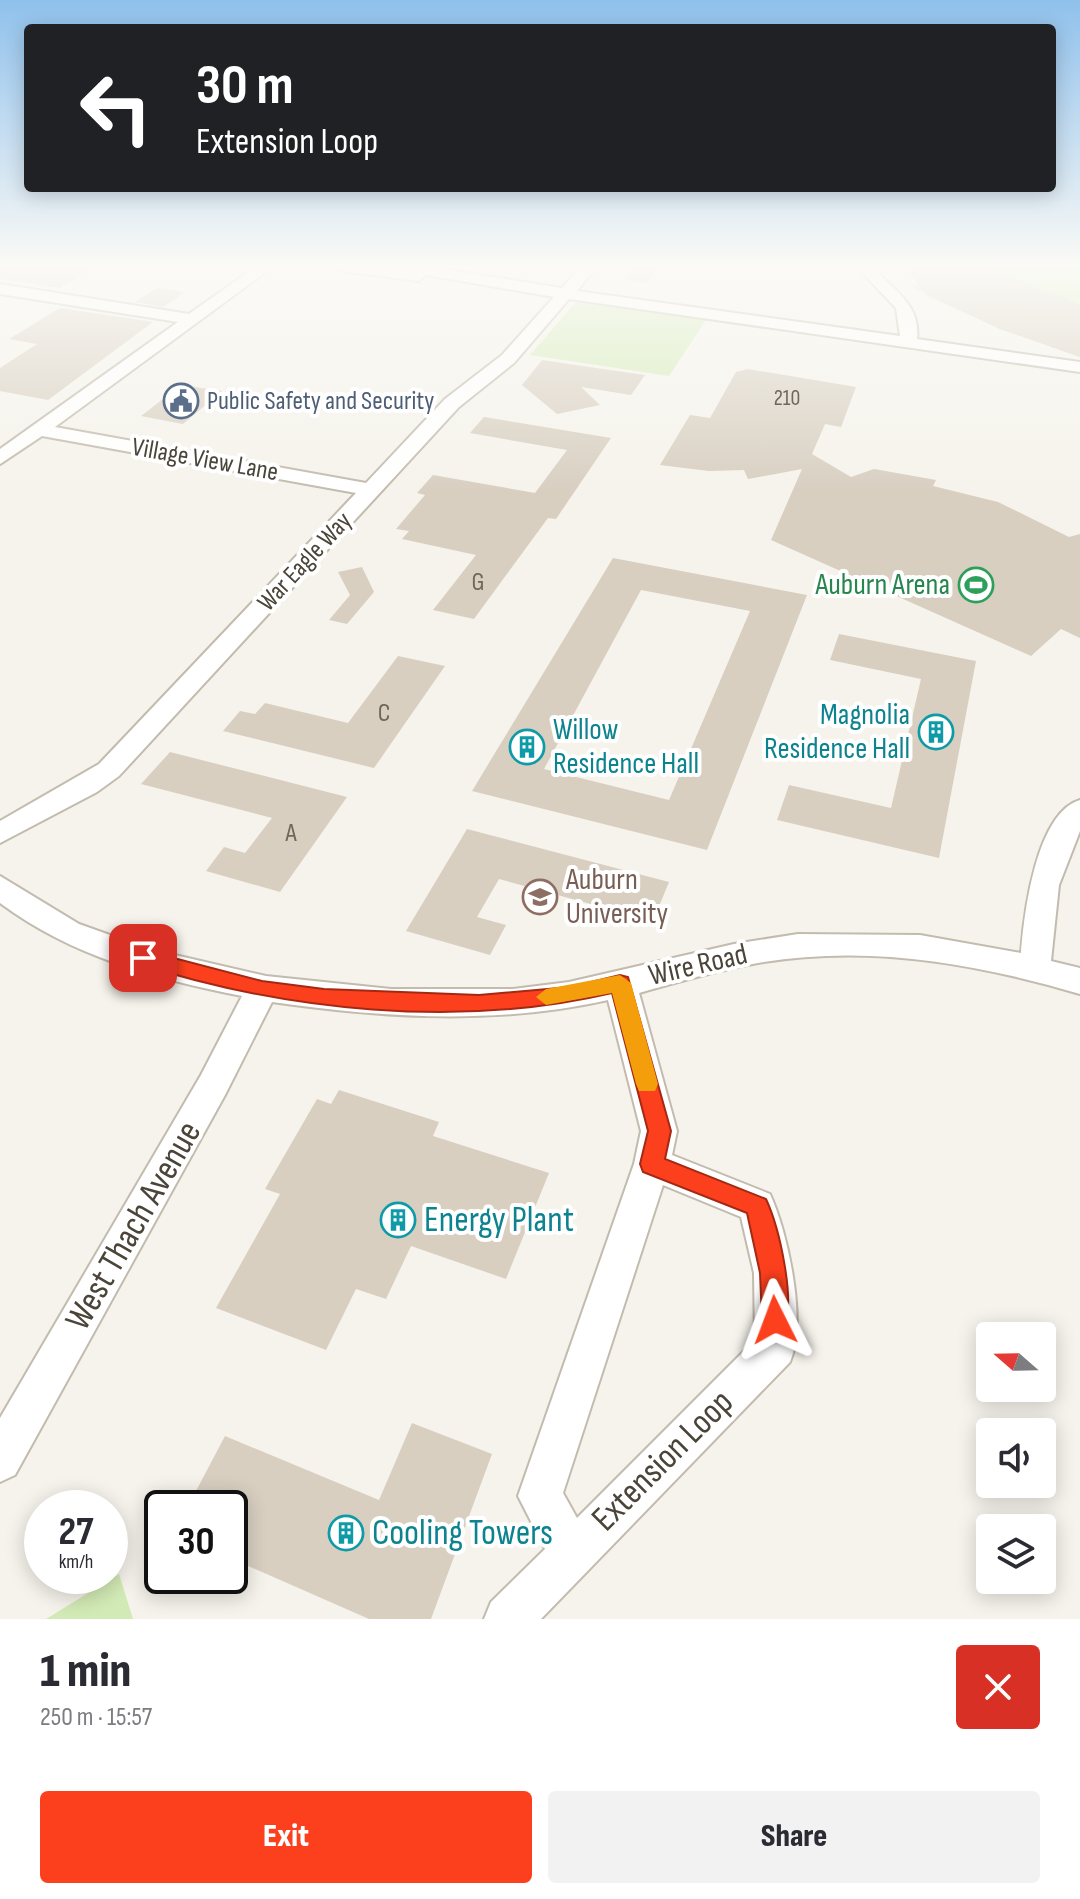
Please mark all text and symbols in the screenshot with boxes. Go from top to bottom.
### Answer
text: 30 m [196,53,294,120]
icon: left [64,56,168,160]
text: Extension Loop [196,121,378,164]
public building icon: Public Safety and Security [162,382,200,420]
house number: 210 [774,385,800,412]
place label: Public Safety and Security [207,386,434,417]
street label: Village View Lane [129,432,281,488]
street label: War Eagle Way [251,506,359,618]
sports icon: Auburn Arena [957,566,995,604]
house number: G [471,567,485,598]
place label: Auburn Arena [814,567,950,603]
place label: Magnolia Residence Hall [764,697,910,767]
house number: C [378,698,390,729]
place label: Willow Residence Hall [553,712,699,782]
building icon: Magnolia Residence Hall [917,713,955,751]
building icon: Willow Residence Hall [508,728,546,766]
house number: A [284,818,297,849]
place label: Auburn University [565,862,668,932]
school or university icon: Auburn University [521,878,559,916]
pin [109,924,177,992]
icon: arrive [121,936,165,980]
street label: Wire Road [645,936,751,994]
street label: West Thach Avenue [57,1114,211,1338]
place label: Energy Plant [424,1199,574,1242]
building icon: Energy Plant [379,1201,417,1239]
position arrow [733,1278,817,1362]
north arrow [976,1322,1056,1402]
map controls [976,1322,1056,1594]
street label: Extension Loop [583,1381,743,1541]
button: sound [976,1418,1056,1498]
speed limit sign: 30 [144,1490,248,1594]
text: 27 [59,1508,93,1556]
place label: Cooling Towers [372,1512,553,1555]
building icon: Cooling Towers [327,1514,365,1552]
button: layers [976,1514,1056,1594]
text: km/h [59,1550,93,1574]
text: 1 min [40,1643,131,1700]
button: close [956,1645,1040,1729]
text: 250 m · 15:57 [40,1702,152,1733]
button: Exit [40,1791,532,1883]
button: Share [548,1791,1040,1883]

